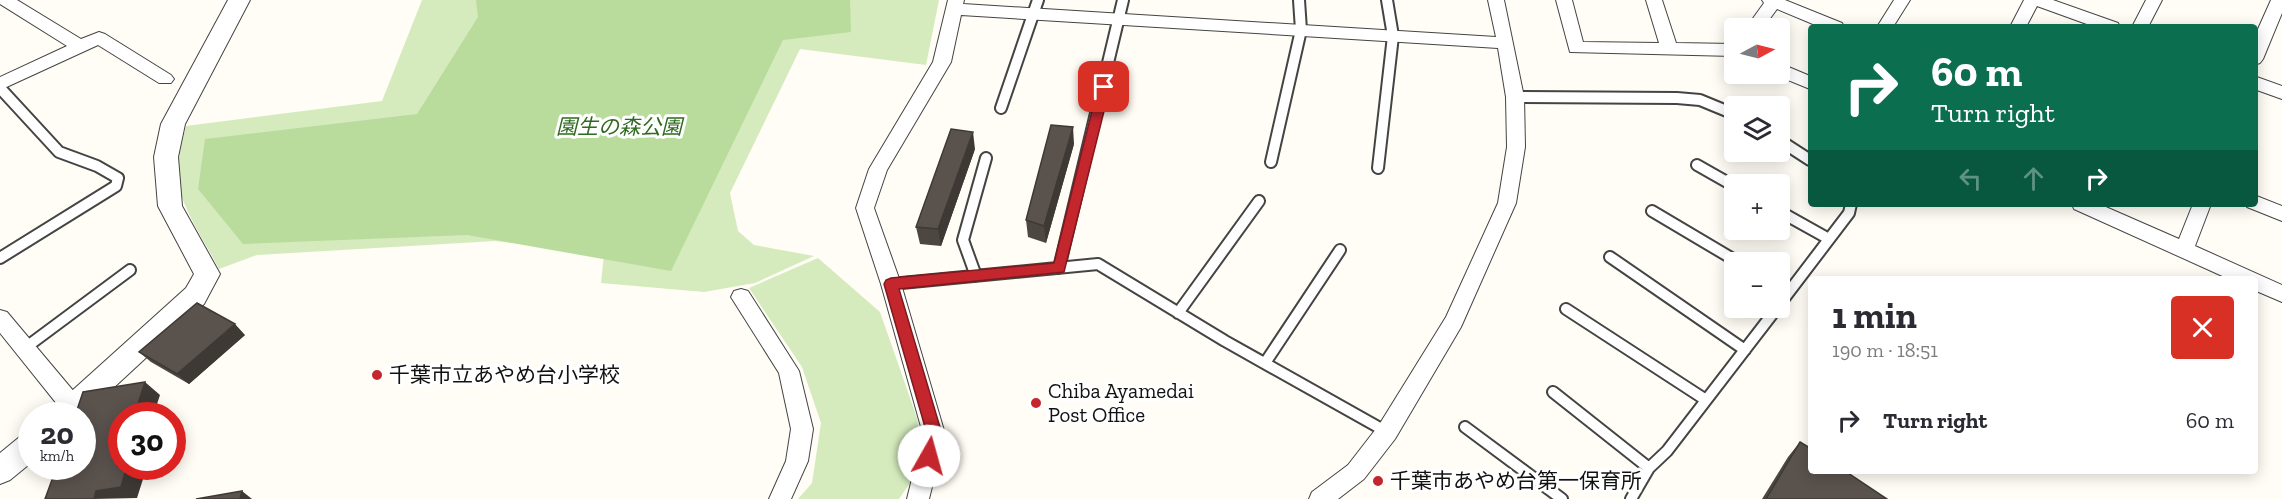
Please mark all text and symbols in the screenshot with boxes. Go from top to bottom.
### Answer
north arrow [1724,18,1790,84]
map controls [1724,18,1790,318]
text: 60 m [1931,46,2022,97]
icon: right [1832,48,1910,126]
pin [1078,61,1129,112]
icon: arrive [1087,70,1120,103]
button: layers [1724,96,1790,162]
text: Turn right [1931,97,2055,129]
park label: 園生の森公園 [556,114,685,139]
icon: left [1954,162,1987,195]
icon: ahead [2017,162,2050,195]
icon: right [2080,162,2113,195]
button: + [1724,174,1790,240]
button: − [1724,252,1790,318]
text: 1 min [1832,294,1917,337]
button: close [2171,296,2234,359]
text: 190 m · 18:51 [1832,338,1938,362]
place label: 千葉市立あやめ台小学校 [389,362,620,387]
marker: 千葉市立あやめ台小学校 [370,368,384,382]
place label: Chiba Ayamedai Post Office [1048,378,1194,427]
marker: Chiba Ayamedai Post Office [1029,396,1043,410]
speed limit sign: 30 [108,402,186,480]
icon: right [1832,404,1865,437]
text: Turn right [1883,407,1987,434]
text: 60 m [2186,407,2234,434]
text: 20 [40,416,74,452]
position arrow [897,424,961,488]
text: km/h [40,447,74,465]
place label: 千葉市あやめ台第一保育所 [1390,468,1642,493]
marker: 千葉市あやめ台第一保育所 [1371,474,1385,488]

